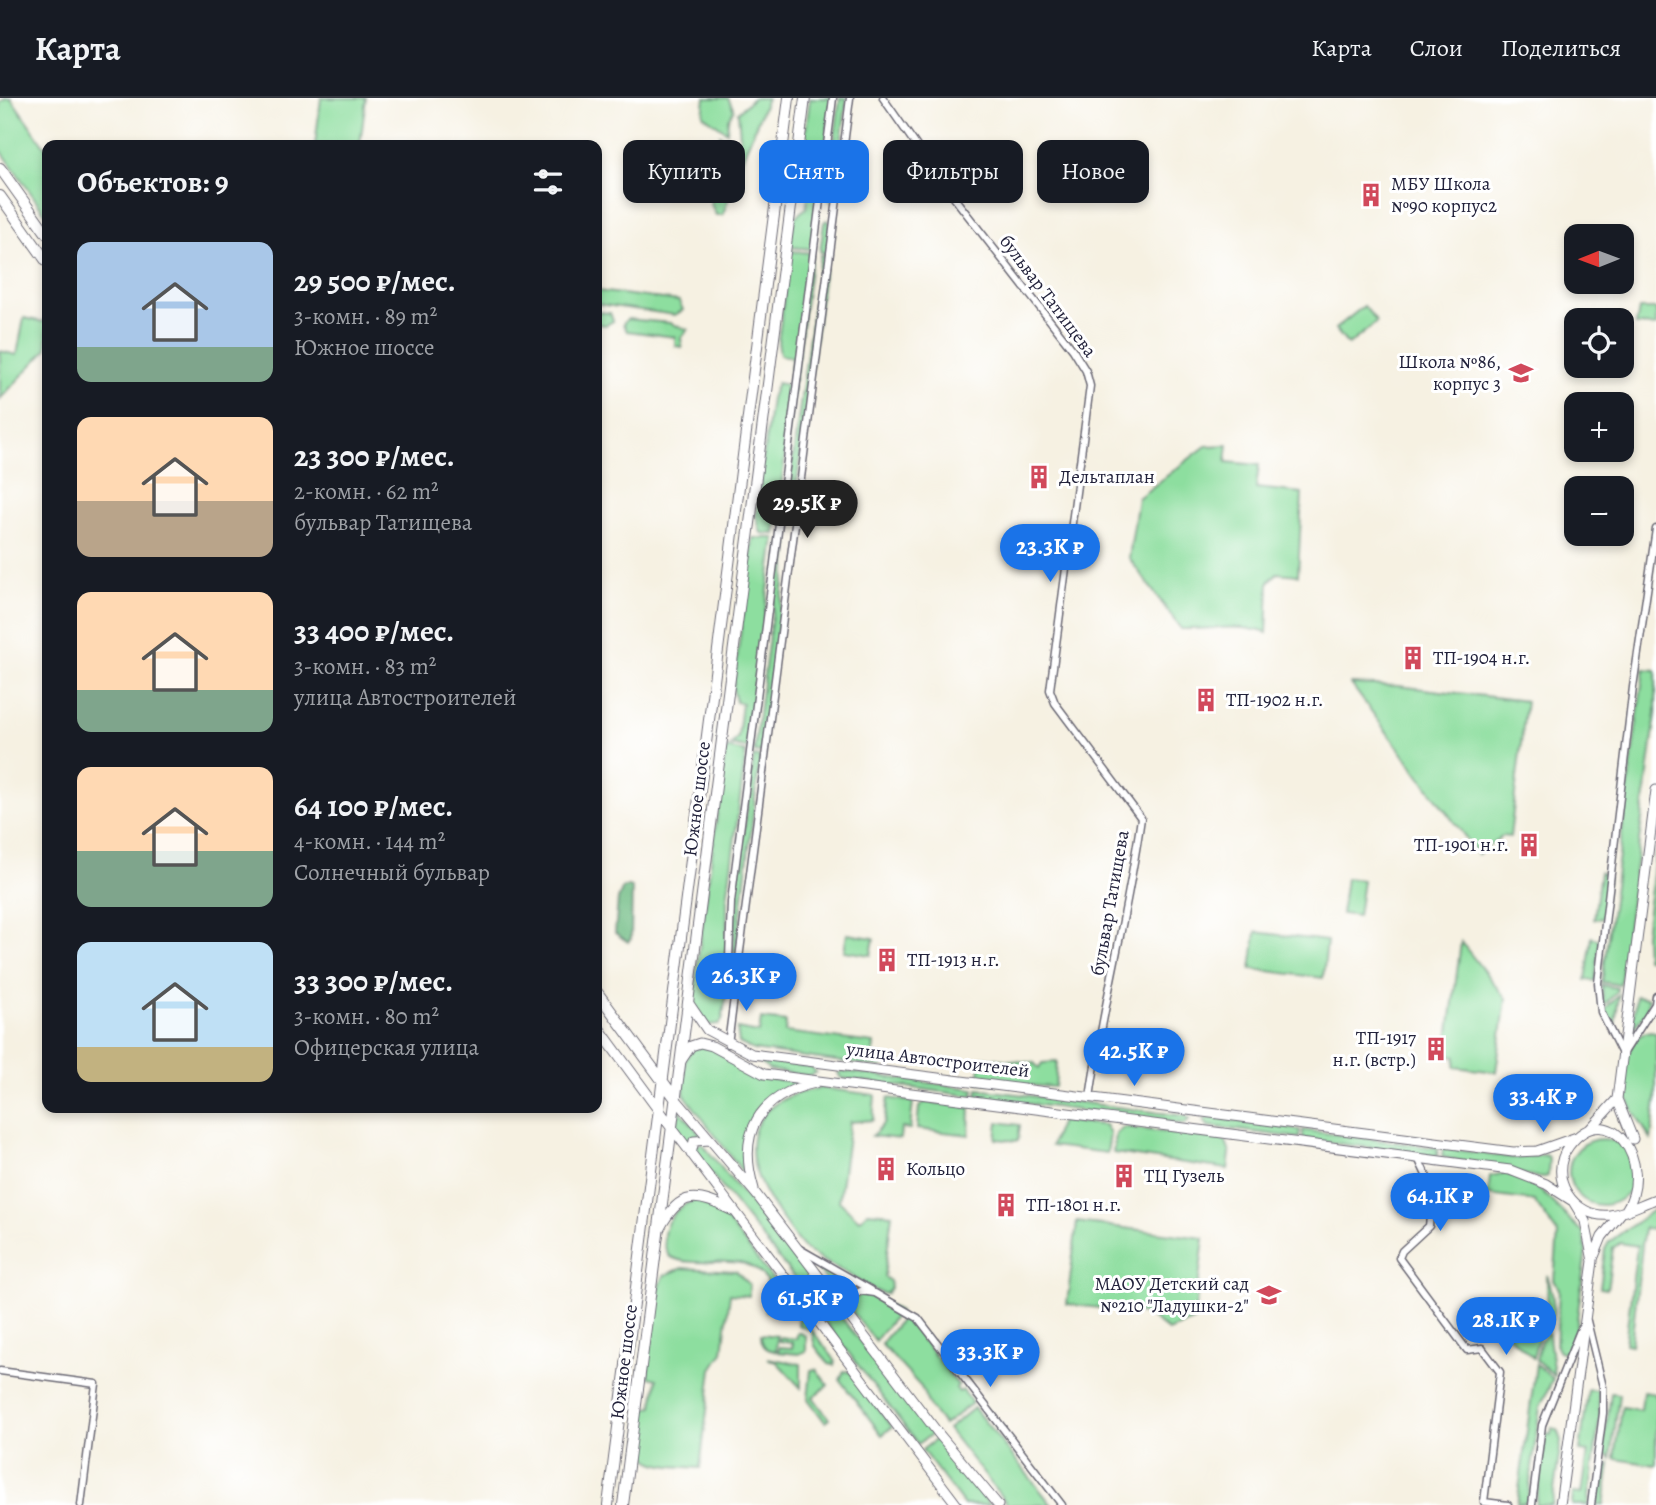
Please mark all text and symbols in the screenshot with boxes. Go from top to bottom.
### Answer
text: Карта [35,26,121,71]
text: Карта [1311,32,1372,64]
text: Слои [1410,32,1463,64]
text: Поделиться [1501,32,1621,64]
chip: Купить [623,140,745,203]
chip: Снять [759,140,869,203]
chip: Фильтры [883,140,1023,203]
chip: Новое [1037,140,1149,203]
text: Объектов: 9 [77,162,229,202]
icon: filters [529,163,567,201]
place label: МБУ Школа №90 корпус2 [1391,171,1497,219]
building icon: МБУ Школа №90 корпус2 [1357,181,1385,209]
north arrow [1564,224,1634,294]
map controls [1564,224,1634,546]
street label: бульвар Татищева [993,229,1103,363]
text: 29 500 ₽/мес. [294,261,456,301]
icon: home [133,270,217,354]
text: 3-комн. · 89 m² [294,301,437,332]
button: locate [1564,308,1634,378]
text: Южное шоссе [294,332,435,363]
place label: Школа №86, корпус 3 [1398,349,1501,397]
school or university icon: Школа №86, корпус 3 [1507,359,1535,387]
button: + [1564,392,1634,462]
text: 23 300 ₽/мес. [294,436,455,476]
icon: home [133,445,217,529]
building icon: Дельтаплан [1025,463,1053,491]
place label: Дельтаплан [1059,464,1155,490]
text: 2-комн. · 62 m² [294,476,439,507]
button: − [1564,476,1634,546]
pin: 29.5K ₽ [742,480,872,540]
text: 29.5K ₽ [773,487,841,518]
text: бульвар Татищева [294,507,472,538]
pin: 23.3K ₽ [985,524,1115,584]
text: 23.3K ₽ [1016,531,1084,562]
text: 33 400 ₽/мес. [294,611,454,651]
icon: home [133,620,217,704]
building icon: ТП-1904 н.г. [1399,644,1427,672]
place label: ТП-1904 н.г. [1433,645,1530,671]
text: 3-комн. · 83 m² [294,651,436,682]
text: улица Автостроителей [294,682,517,713]
building icon: ТП-1902 н.г. [1192,686,1220,714]
place label: ТП-1902 н.г. [1226,687,1324,713]
street label: Южное шоссе [677,740,717,858]
text: 64 100 ₽/мес. [294,786,453,826]
icon: home [133,795,217,879]
text: 4-комн. · 144 m² [294,826,445,857]
street label: бульвар Татищева [1084,828,1136,978]
building icon: ТП-1901 н.г. [1515,831,1543,859]
place label: ТП-1901 н.г. [1414,832,1509,858]
text: Солнечный бульвар [294,857,490,888]
building icon: ТП-1913 н.г. [873,946,901,974]
place label: ТП-1913 н.г. [907,947,1000,973]
pin: 26.3K ₽ [681,954,811,1013]
text: 26.3K ₽ [712,960,780,991]
text: 33 300 ₽/мес. [294,961,453,1001]
icon: home [133,970,217,1054]
text: 3-комн. · 80 m² [294,1001,439,1032]
place label: ТП-1917 н.г. (встр.) [1332,1025,1416,1073]
pin: 42.5K ₽ [1069,1028,1199,1088]
text: Офицерская улица [294,1032,479,1063]
text: 42.5K ₽ [1100,1035,1168,1066]
building icon: ТП-1917 н.г. (встр.) [1422,1035,1450,1063]
street label: улица Автостроителей [844,1036,1031,1084]
pin: 33.4K ₽ [1478,1074,1608,1134]
text: 33.4K ₽ [1509,1081,1577,1112]
building icon: Кольцо [872,1155,900,1183]
place label: Кольцо [906,1156,965,1182]
building icon: ТЦ Гузель [1110,1162,1138,1190]
place label: ТЦ Гузель [1144,1163,1224,1189]
pin: 64.1K ₽ [1375,1174,1505,1233]
text: 64.1K ₽ [1407,1180,1473,1211]
building icon: ТП-1801 н.г. [992,1191,1020,1219]
place label: ТП-1801 н.г. [1026,1192,1122,1218]
place label: МАОУ Детский сад №210 "Ладушки-2" [1095,1271,1249,1319]
pin: 61.5K ₽ [745,1276,875,1335]
school or university icon: МАОУ Детский сад №210 "Ладушки-2" [1255,1281,1283,1309]
text: 61.5K ₽ [777,1282,843,1313]
pin: 28.1K ₽ [1441,1298,1571,1357]
street label: Южное шоссе [604,1303,644,1421]
text: 28.1K ₽ [1472,1304,1540,1335]
pin: 33.3K ₽ [925,1330,1055,1389]
text: 33.3K ₽ [957,1336,1023,1367]

